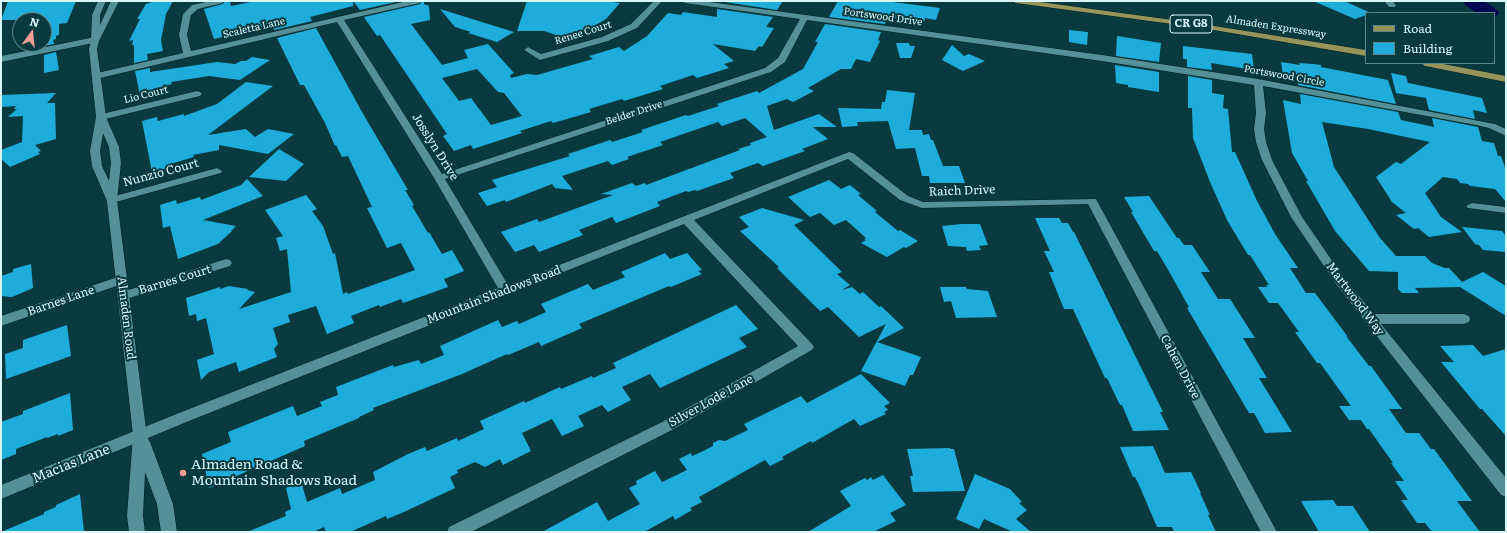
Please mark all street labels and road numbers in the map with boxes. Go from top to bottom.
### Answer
street label: Portswood Drive [843,6,923,28]
street label: Almaden Expressway [1225,13,1327,41]
street label: Scaletta Lane [222,15,286,41]
road number: CR G8 [1170,15,1212,33]
street label: Renee Court [553,19,613,47]
street label: Portswood Circle [1243,63,1325,89]
street label: Lio Court [122,84,170,106]
street label: Belder Drive [604,98,664,128]
street label: Josslyn Drive [409,111,461,183]
street label: Nunzio Court [122,156,200,190]
street label: Raich Drive [928,183,996,199]
street label: Martwood Way [1323,260,1387,338]
street label: Barnes Court [137,262,213,298]
street label: Mountain Shadows Road [425,263,563,327]
street label: Almaden Road [114,276,138,360]
street label: Barnes Lane [26,283,96,319]
street label: Cahen Drive [1157,332,1203,402]
street label: Silver Lode Lane [666,372,756,430]
street label: Macias Lane [30,441,112,487]

